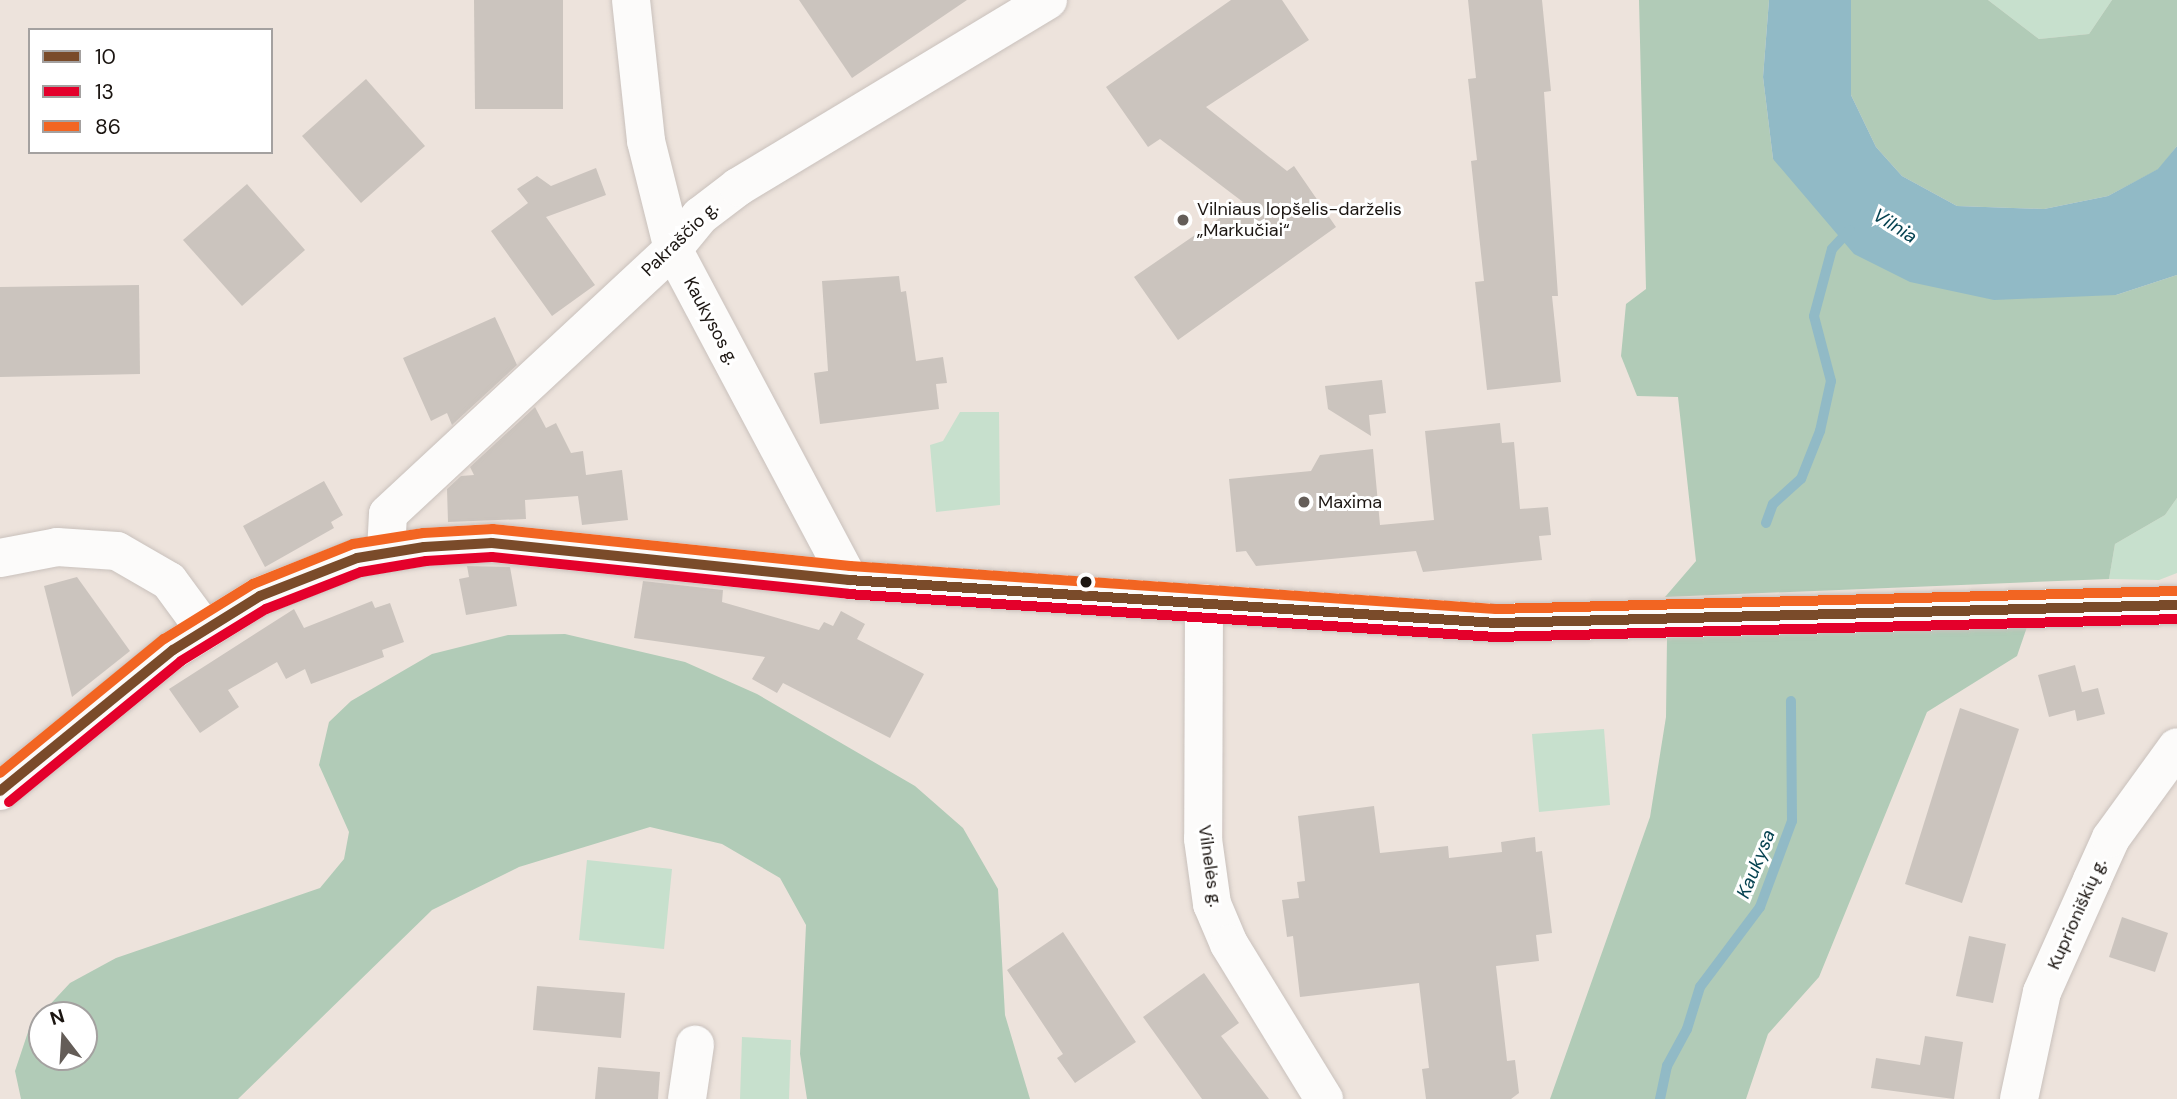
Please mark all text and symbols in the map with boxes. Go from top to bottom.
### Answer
legend [28,28,273,154]
text: 10 [95,43,116,71]
text: 13 [95,78,114,106]
text: 86 [95,113,121,141]
street label: Pakraščio g. [637,197,723,281]
place label: Vilniaus lopšelis-darželis „Markučiai“ [1197,199,1402,242]
water label: Vilnia [1869,204,1921,248]
marker: Vilniaus lopšelis-darželis „Markučiai“ [1175,212,1191,228]
street label: Kaukysos g. [679,274,743,368]
place label: Maxima [1318,491,1382,513]
marker: Maxima [1296,494,1312,510]
unlabelled marker [1079,575,1093,589]
street label: Vilnelės g. [1194,824,1226,908]
water label: Kaukysa [1732,826,1780,902]
street label: Kuprioniškių g. [2043,855,2111,973]
north arrow [28,1001,98,1071]
text: N [47,1003,68,1031]

